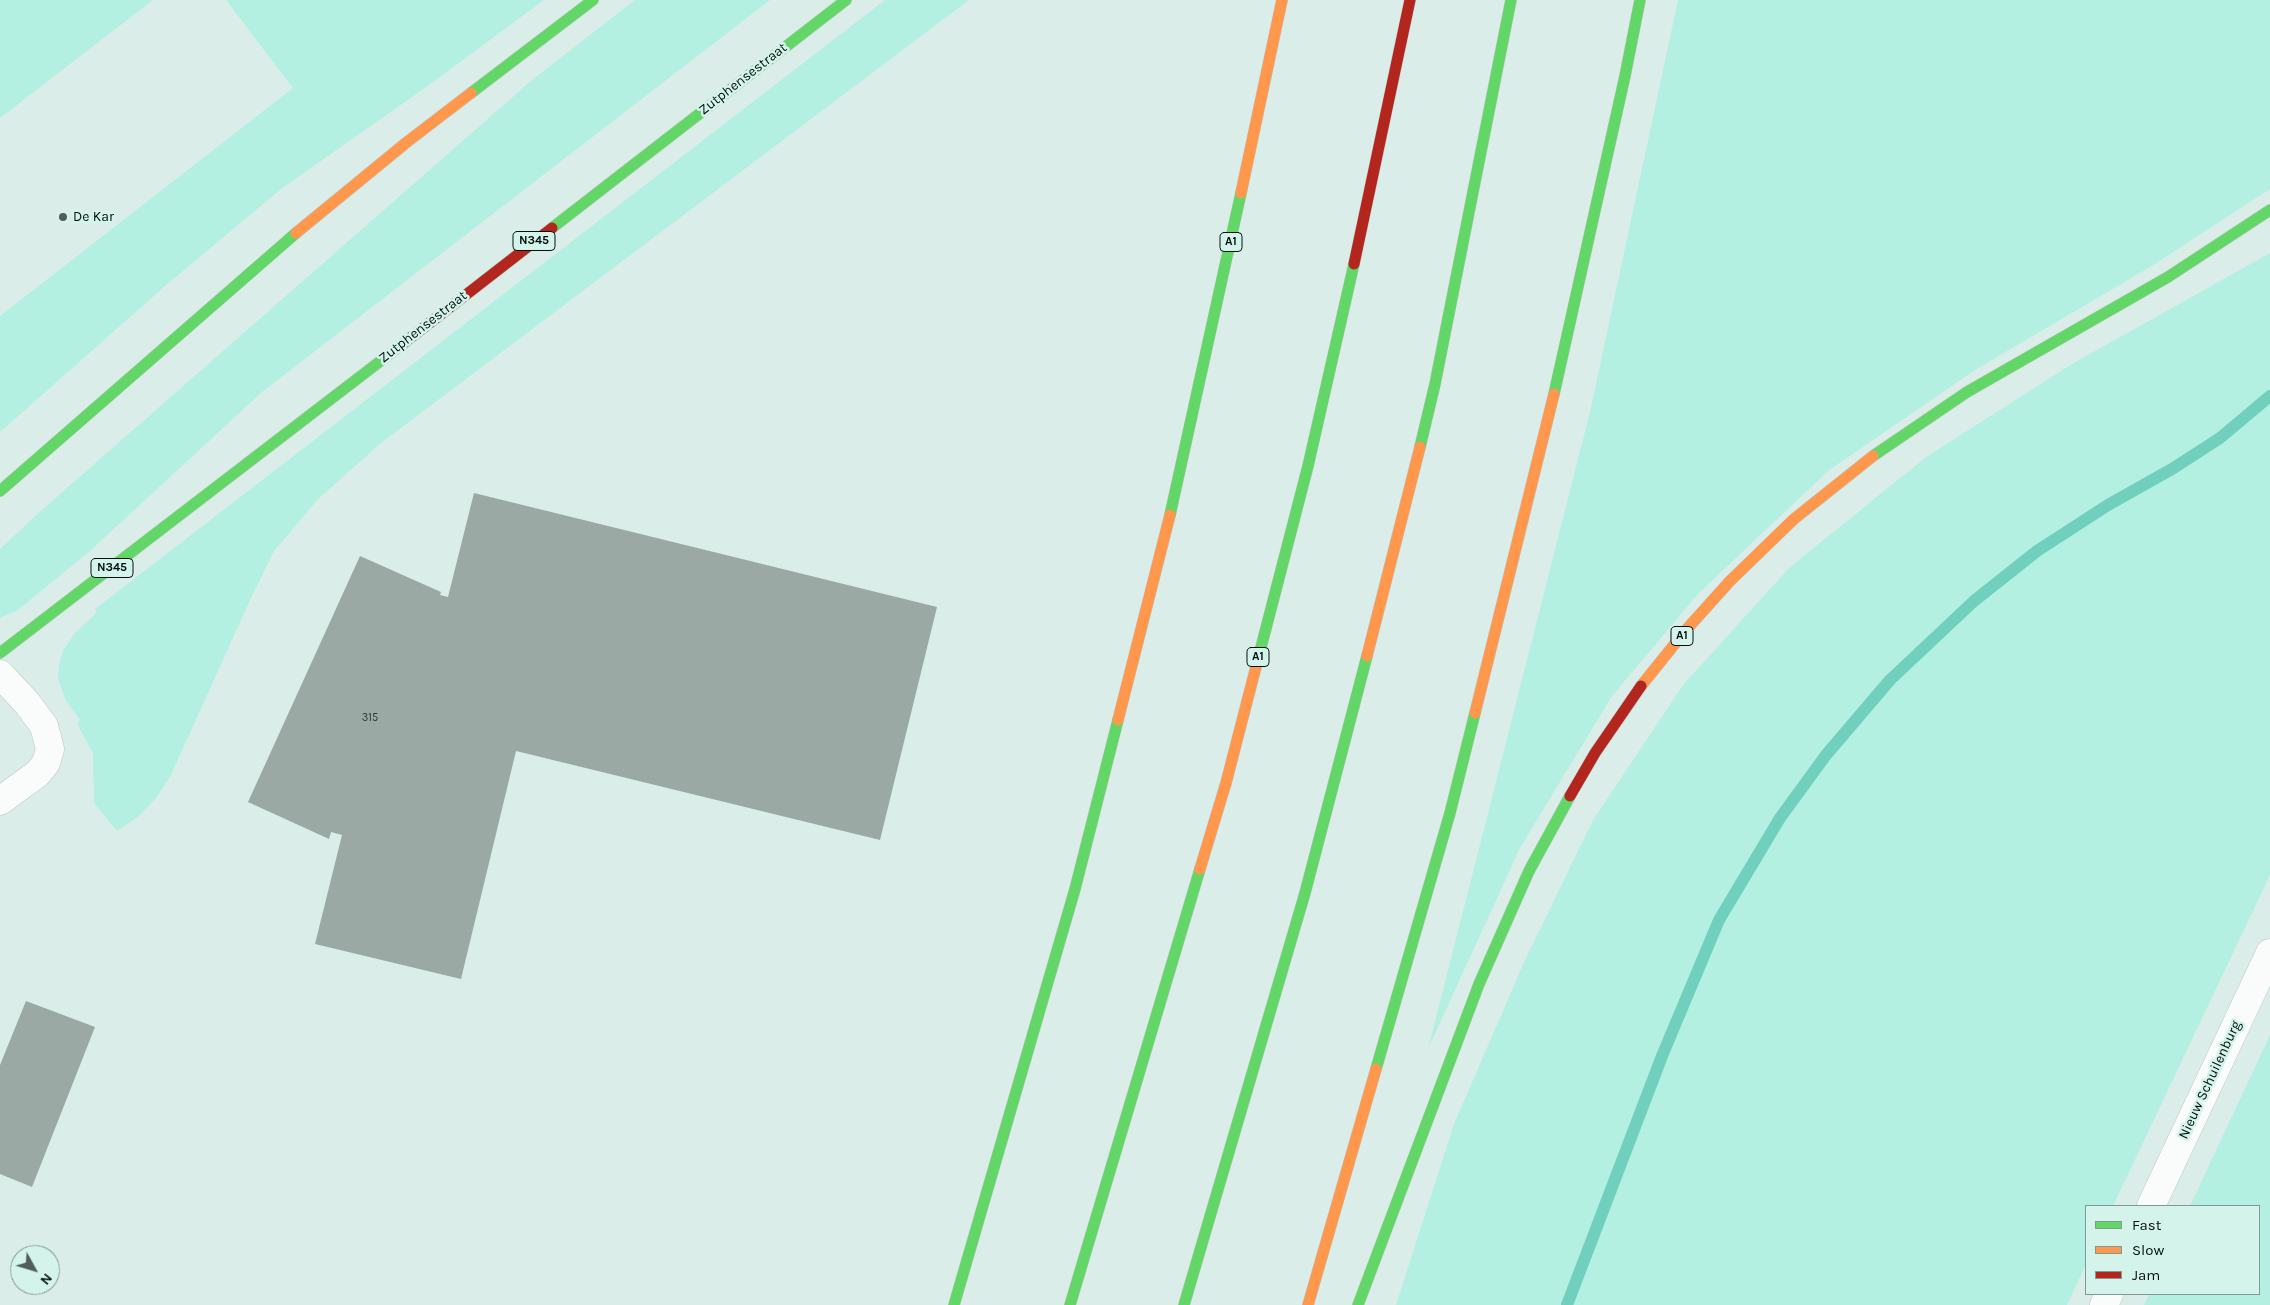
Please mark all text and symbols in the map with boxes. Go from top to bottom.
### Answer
street label: Zutphensestraat [696,39,790,119]
place label: De Kar [73,209,114,225]
marker: De Kar [57,211,69,223]
road number: N345 [513,232,555,250]
road number: A1 [1220,232,1242,252]
street label: Zutphensestraat [376,287,470,367]
road number: N345 [91,558,133,578]
road number: A1 [1671,626,1693,646]
road number: A1 [1247,648,1269,666]
house number: 315 [362,711,378,725]
street label: Nieuw Schuilenburg [2175,1018,2245,1142]
legend [2085,1205,2260,1295]
text: Fast [2132,1216,2161,1234]
text: Slow [2132,1241,2164,1259]
north arrow [10,1245,60,1295]
text: Jam [2132,1266,2160,1284]
text: N [37,1270,56,1288]

